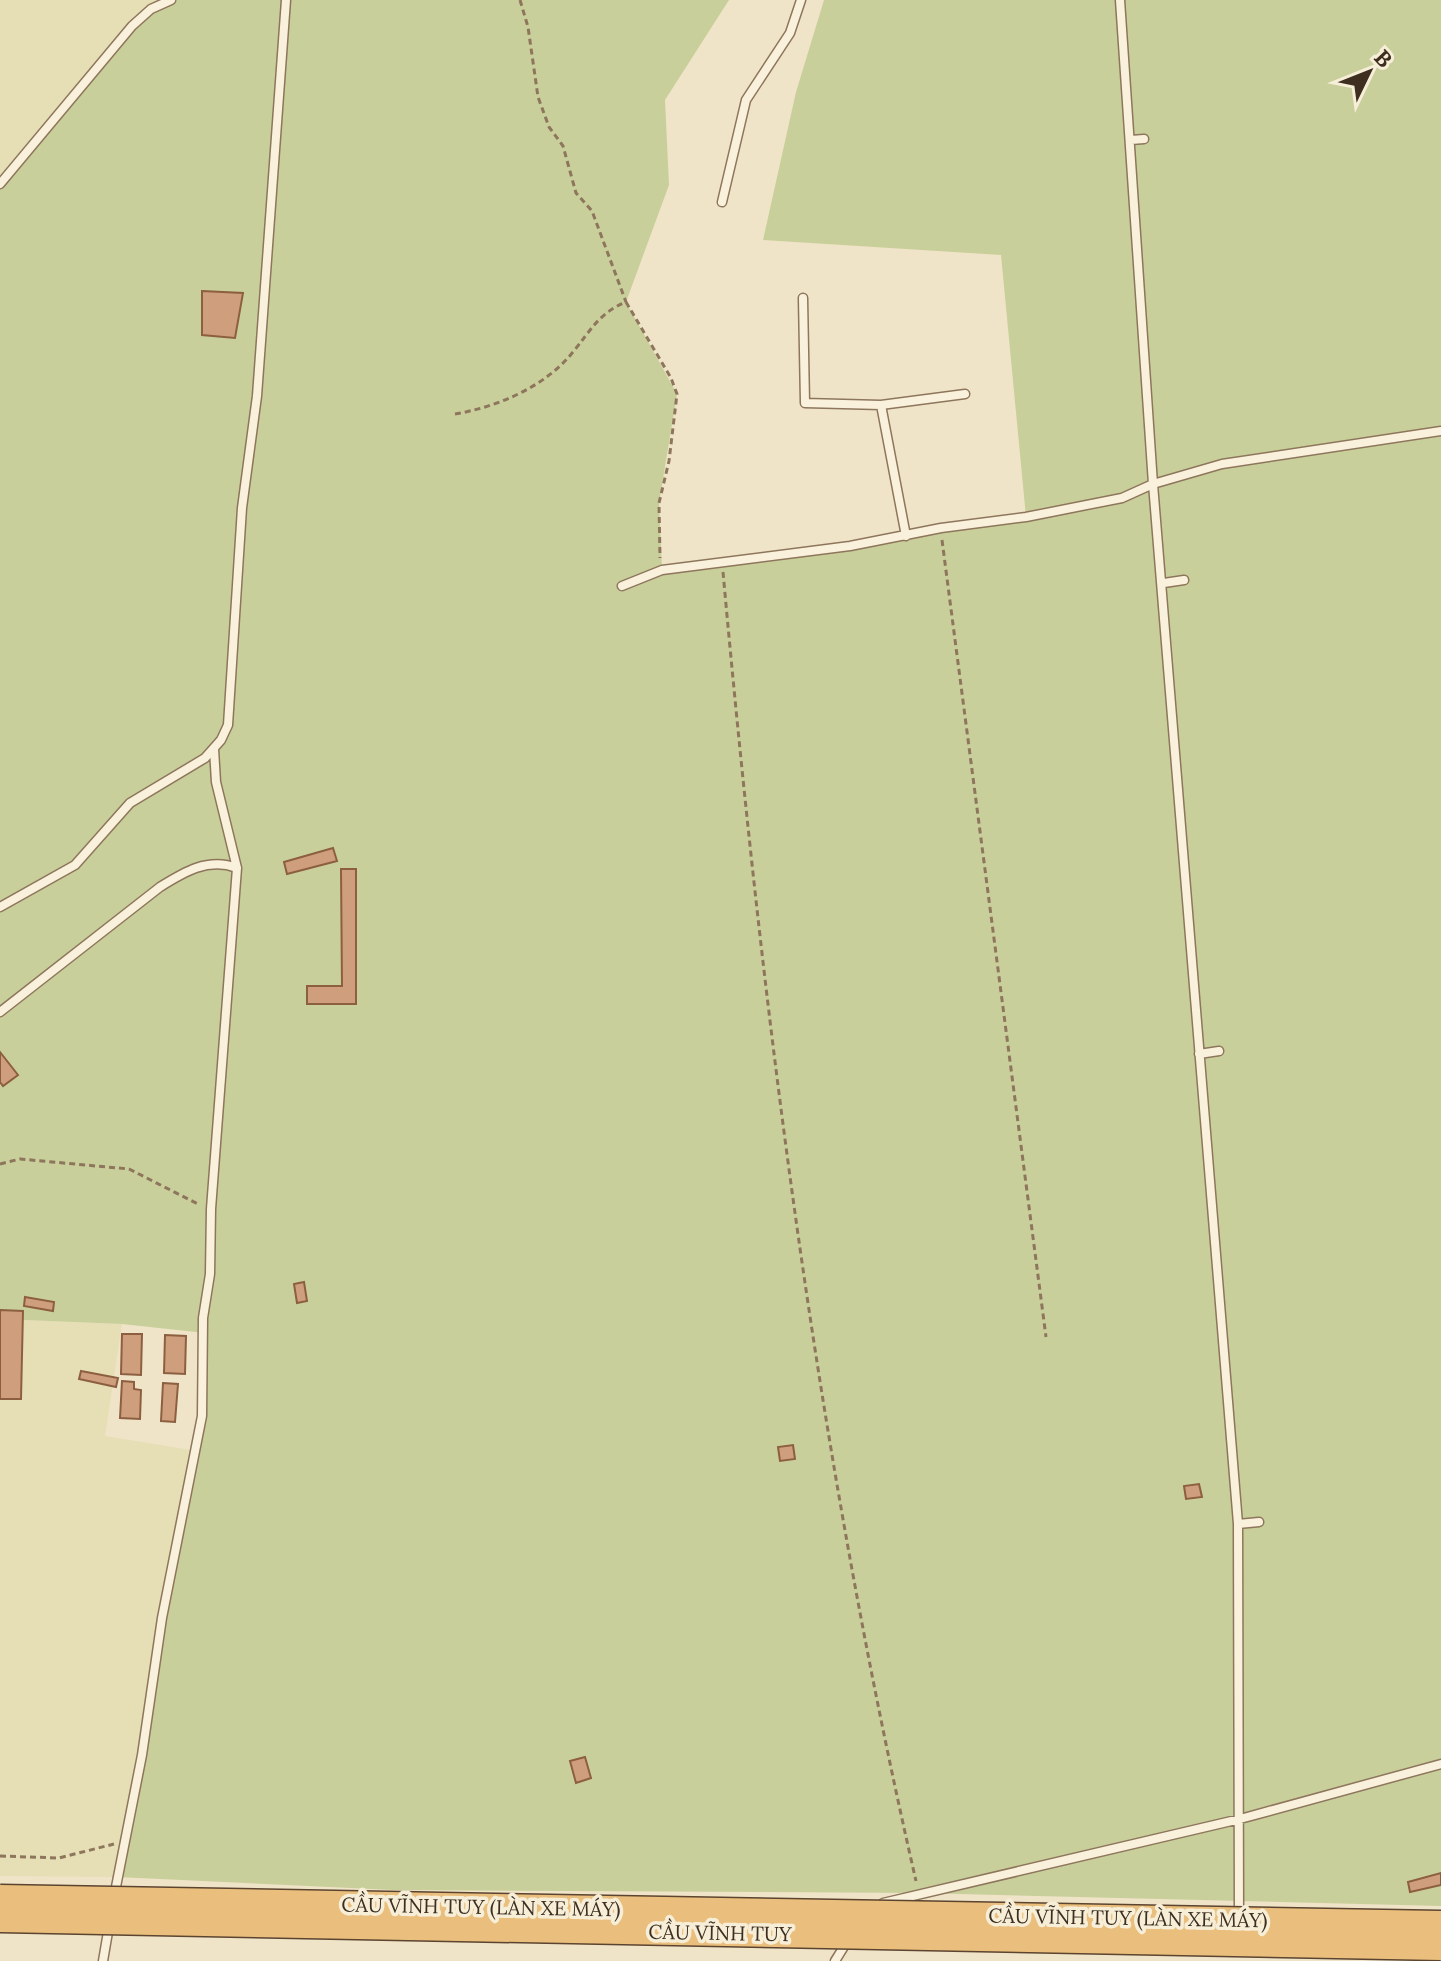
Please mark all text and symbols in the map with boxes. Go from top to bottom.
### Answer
north arrow [1329,32,1409,112]
text: B [1368,43,1399,73]
street label: CẦU VĨNH TUY (LÀN XE MÁY) [341,1891,621,1922]
street label: CẦU VĨNH TUY (LÀN XE MÁY) [988,1902,1268,1933]
street label: CẦU VĨNH TUY [648,1918,792,1946]

